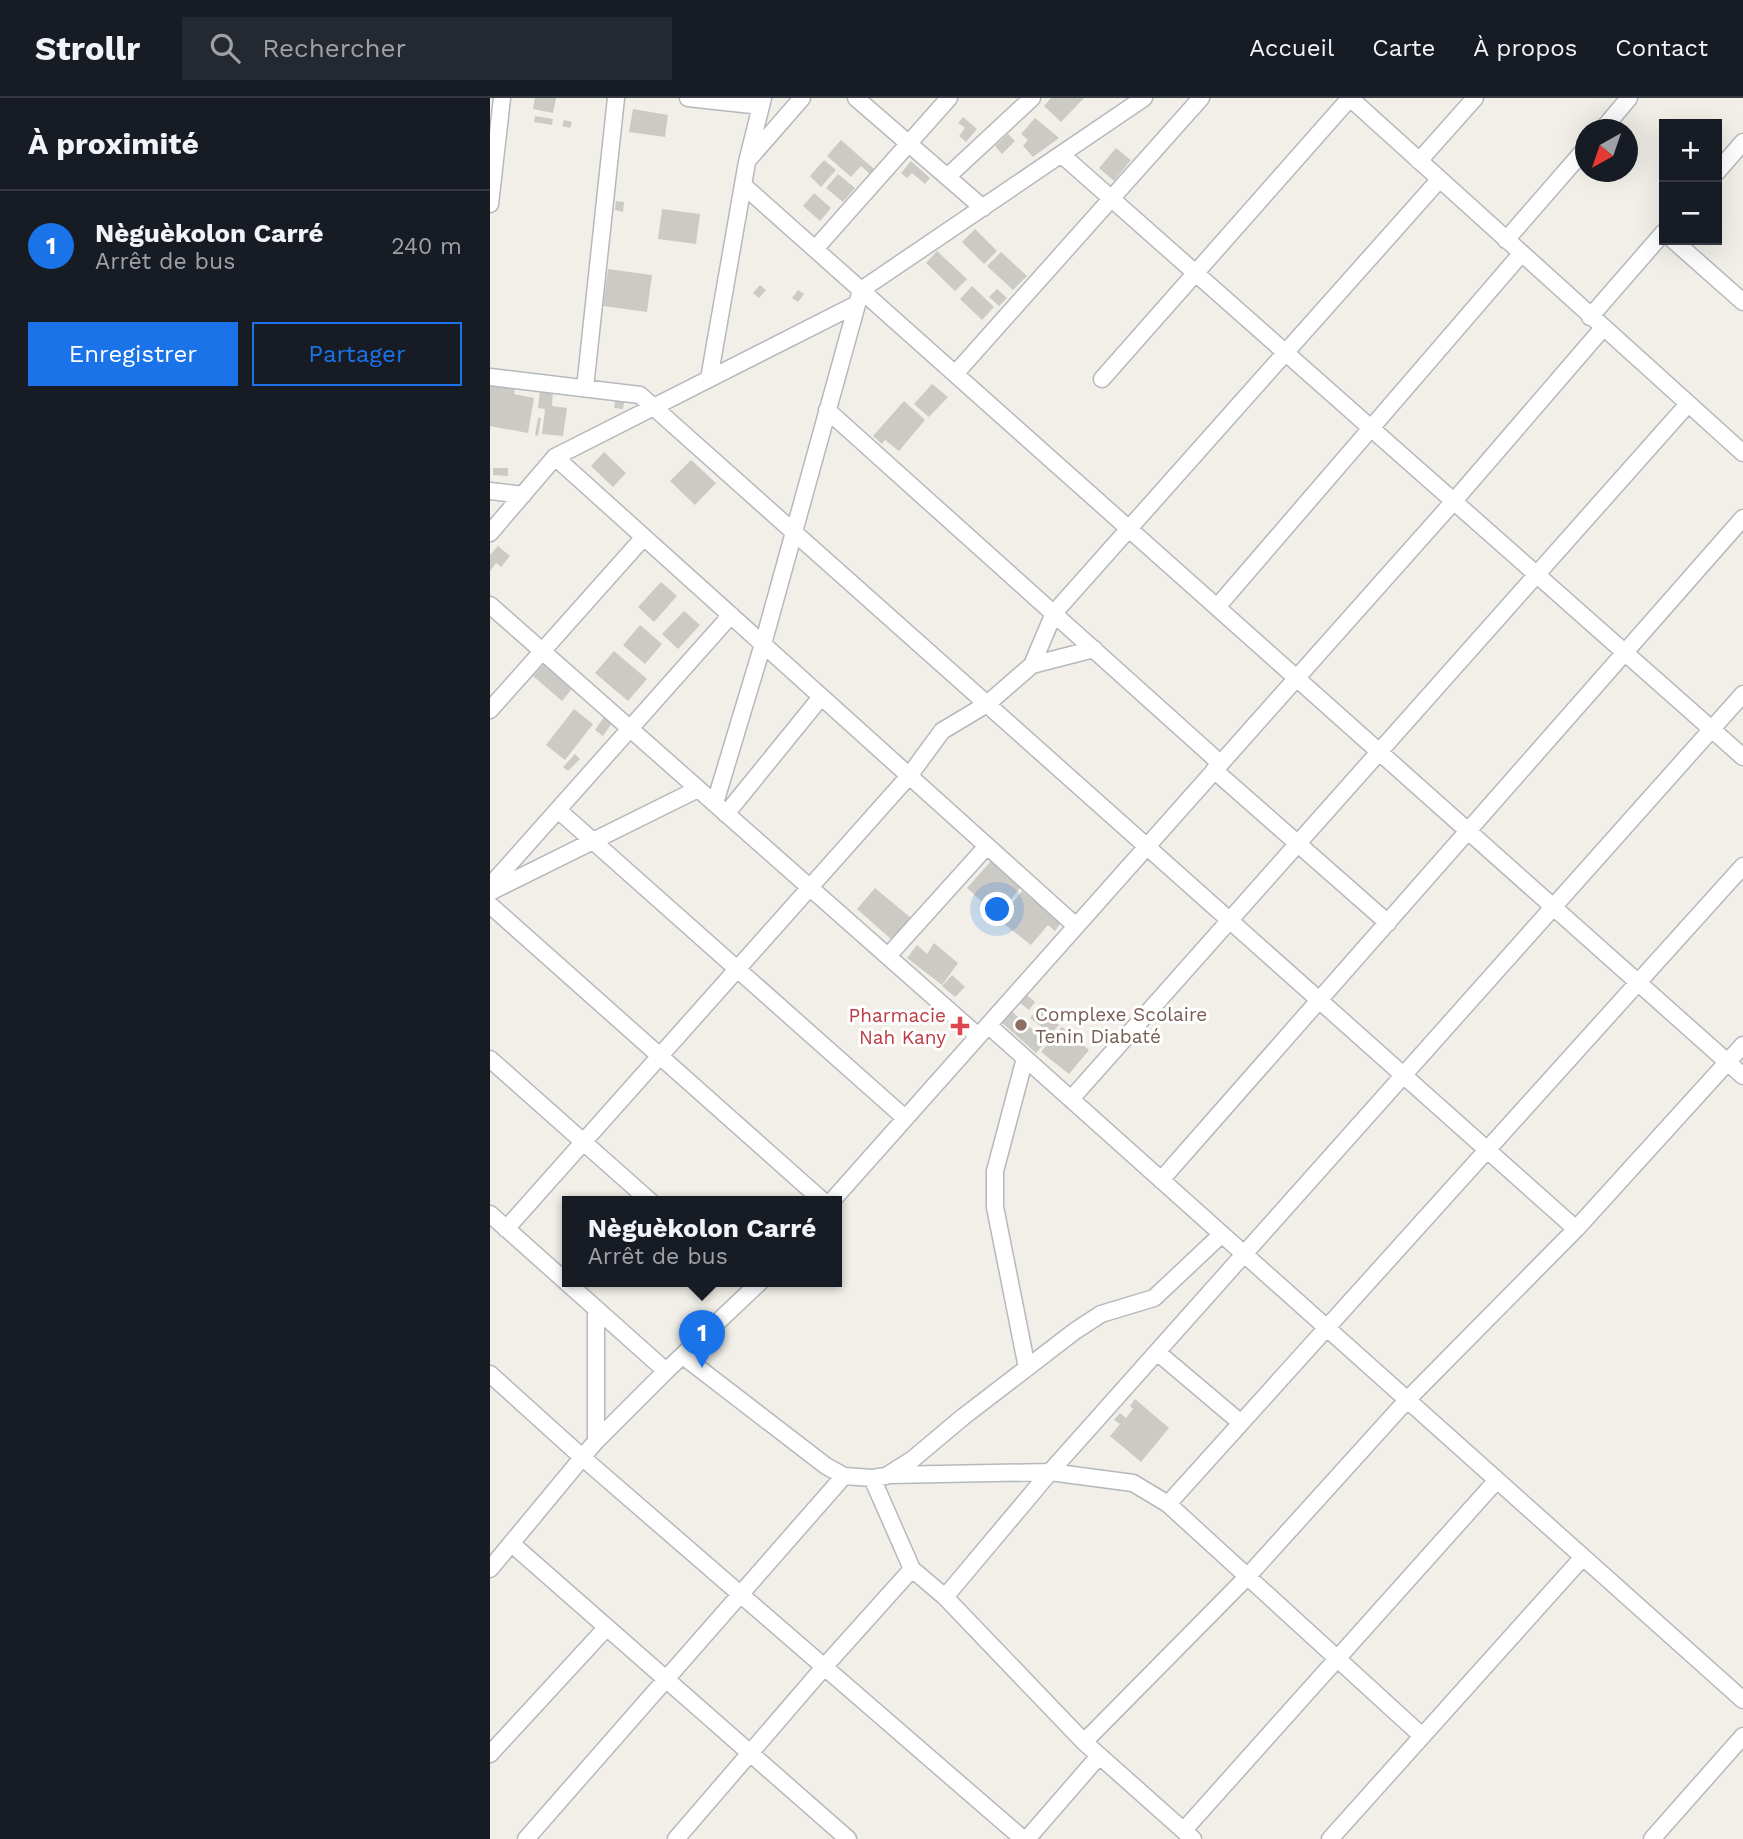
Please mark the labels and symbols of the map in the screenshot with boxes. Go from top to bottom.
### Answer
north arrow [1575,119,1638,182]
your location [980,892,1014,926]
place label: Complexe Scolaire Tenin Diabaté [1035,1003,1207,1048]
place label: Pharmacie Nah Kany [849,1004,946,1049]
marker: Complexe Scolaire Tenin Diabaté [1013,1017,1029,1033]
marker: Pharmacie Nah Kany [952,1018,968,1034]
pin: 1 [679,1310,725,1368]

